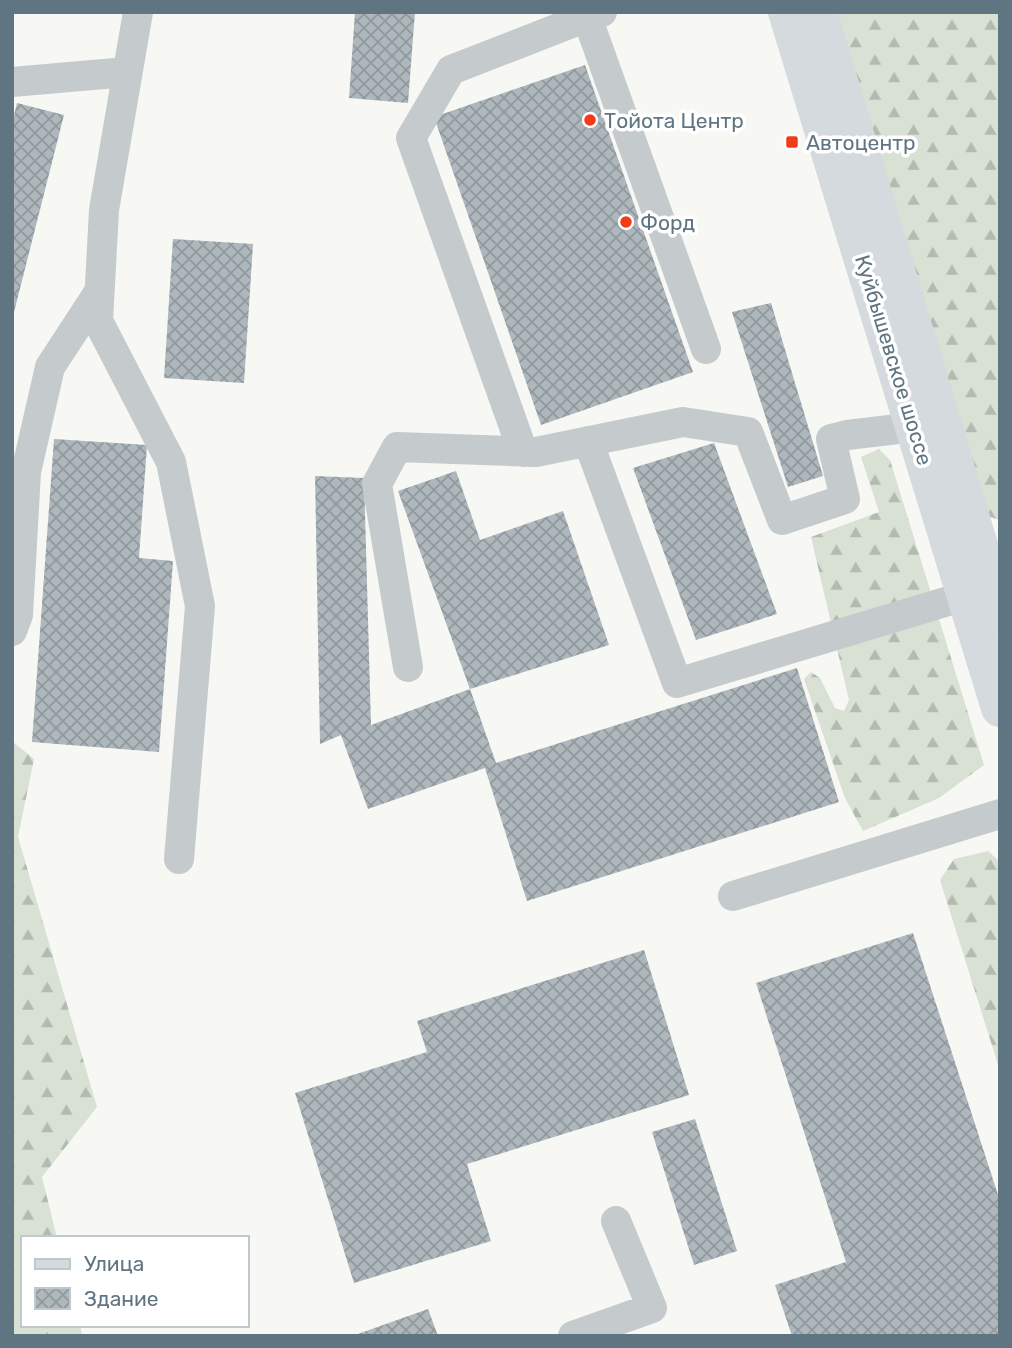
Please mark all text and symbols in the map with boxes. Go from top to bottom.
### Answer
place label: Тойота Центр [604,108,744,133]
marker: Тойота Центр [582,112,598,128]
place label: Автоцентр [806,130,915,155]
marker: Автоцентр [784,134,800,150]
place label: Форд [640,210,695,235]
marker: Форд [618,214,634,230]
street label: Куйбышевское шоссе [850,252,938,468]
legend [21,1236,248,1327]
text: Улица [84,1251,144,1276]
text: Здание [84,1286,159,1311]

